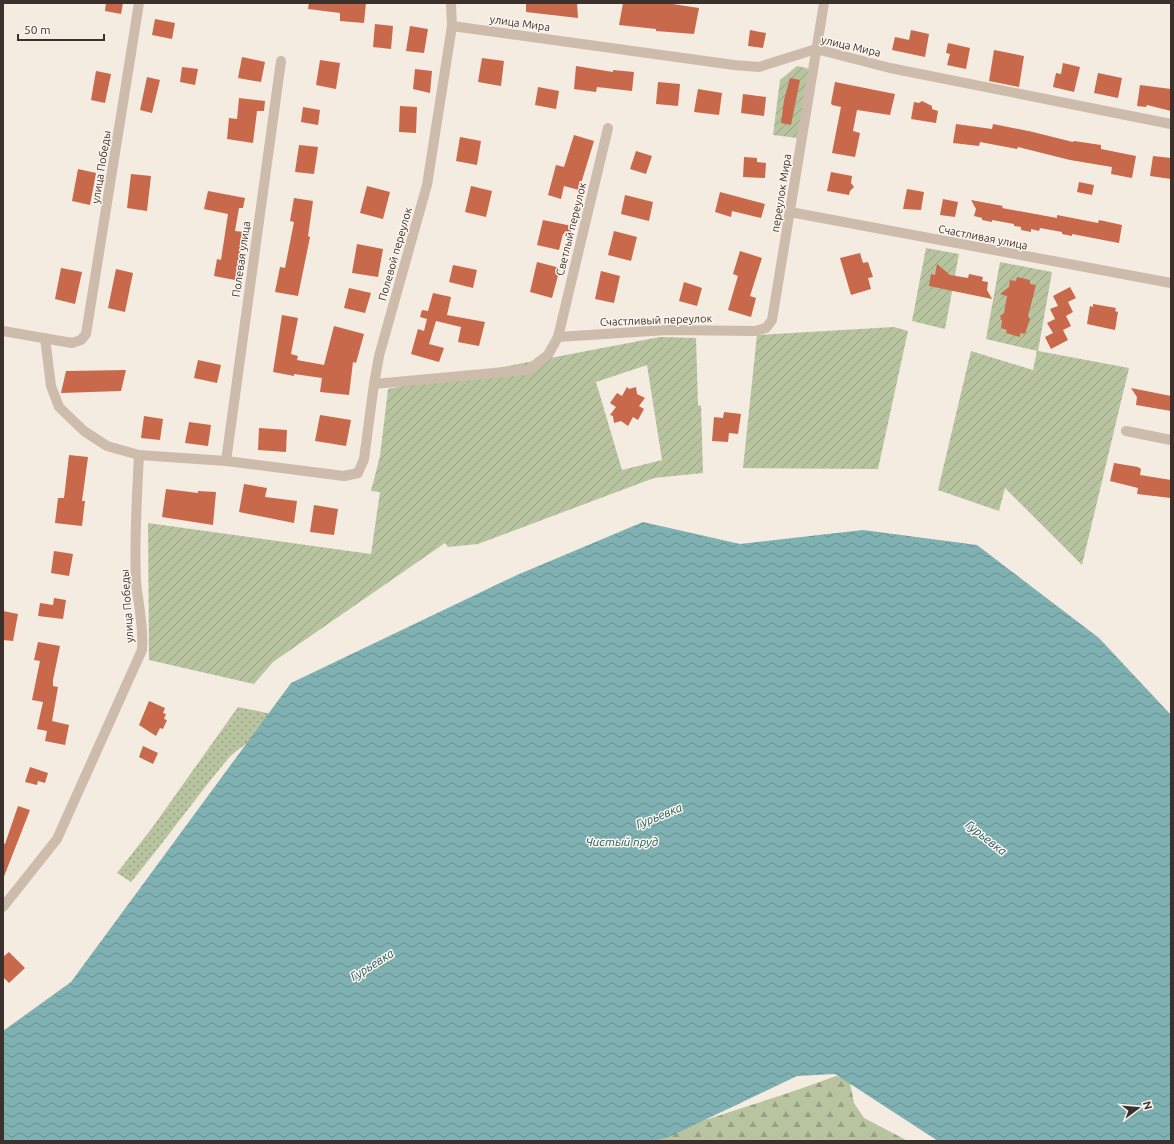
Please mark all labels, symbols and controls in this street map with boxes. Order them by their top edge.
street label: улица Мира [489,13,551,33]
scale bar [18,16,104,42]
text: 50 m [24,23,51,36]
street label: улица Мира [820,33,882,59]
street label: улица Победы [89,130,113,204]
street label: переулок Мира [769,153,793,233]
street label: Светлый переулок [554,181,588,277]
street label: Полевой переулок [376,206,414,302]
street label: Полевая улица [230,220,252,298]
street label: Счастливая улица [937,222,1029,252]
street label: Счастливый переулок [600,312,713,328]
street label: улица Победы [118,569,136,643]
water label: Гурьевка [634,800,684,831]
water label: Гурьевка [963,818,1010,858]
water label: Чистый пруд [586,835,658,848]
water label: Гурьевка [348,946,396,983]
north arrow [1118,1088,1158,1128]
text: N [1141,1100,1155,1111]

